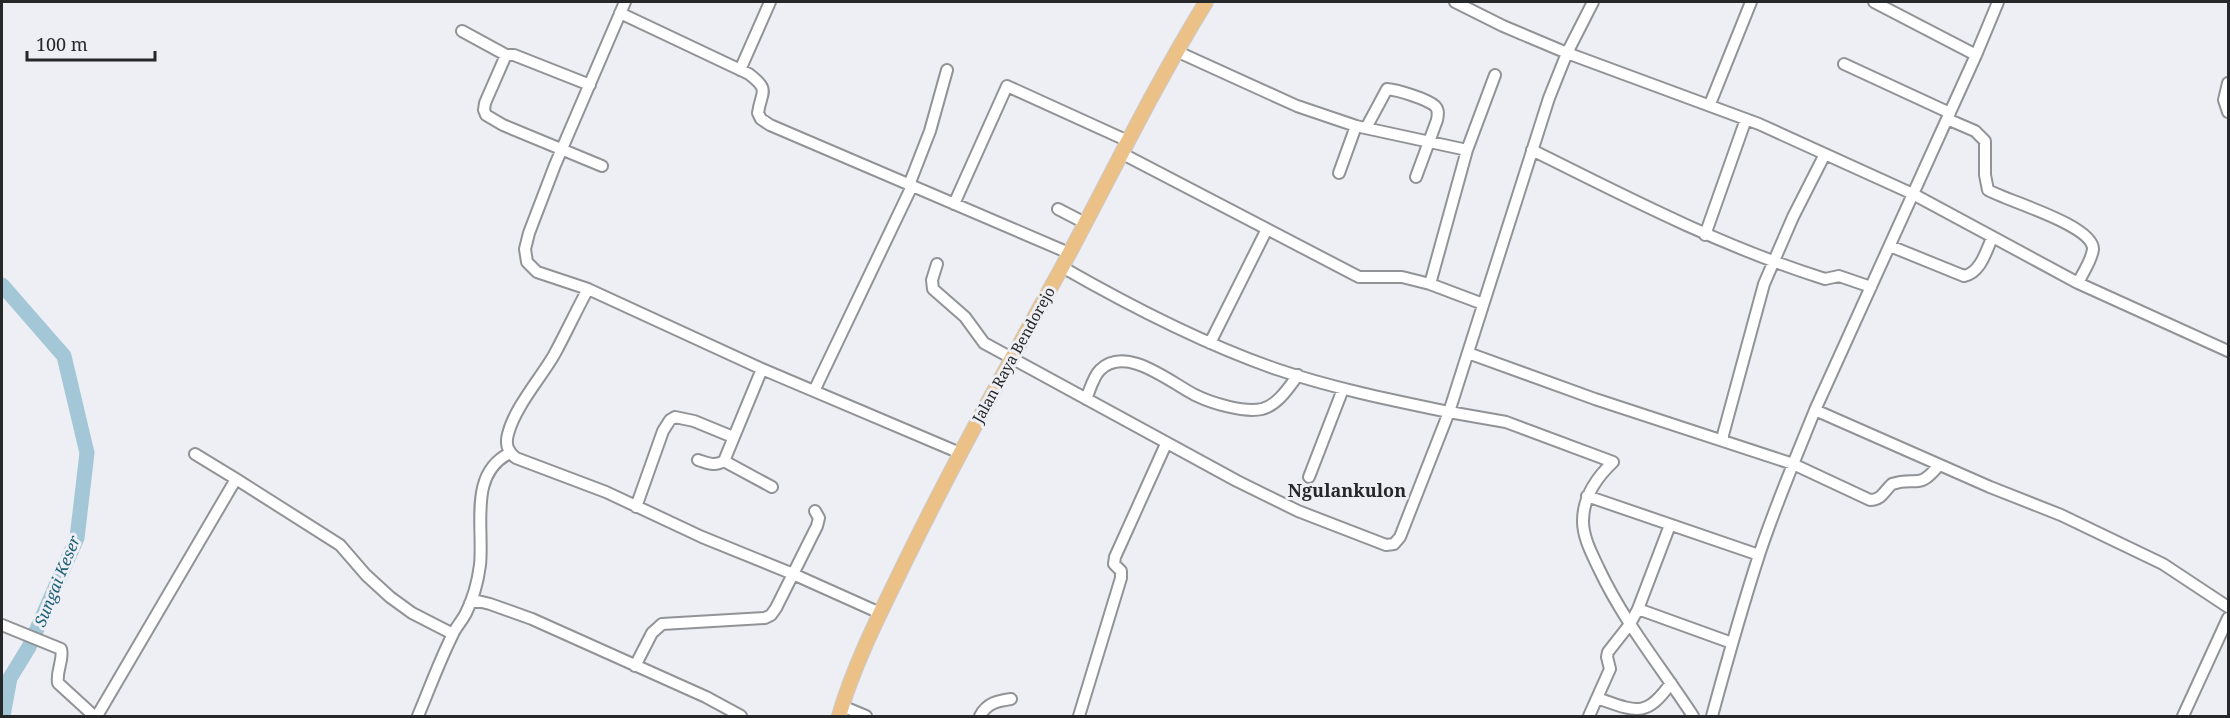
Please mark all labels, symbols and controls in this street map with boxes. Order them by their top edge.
scale bar [27,24,154,62]
text: 100 m [36,32,88,56]
street label: Jalan Raya Bendorejo [967,283,1059,427]
district label: Ngulankulon [1288,478,1406,502]
water label: Sungai Keser [29,532,85,630]

